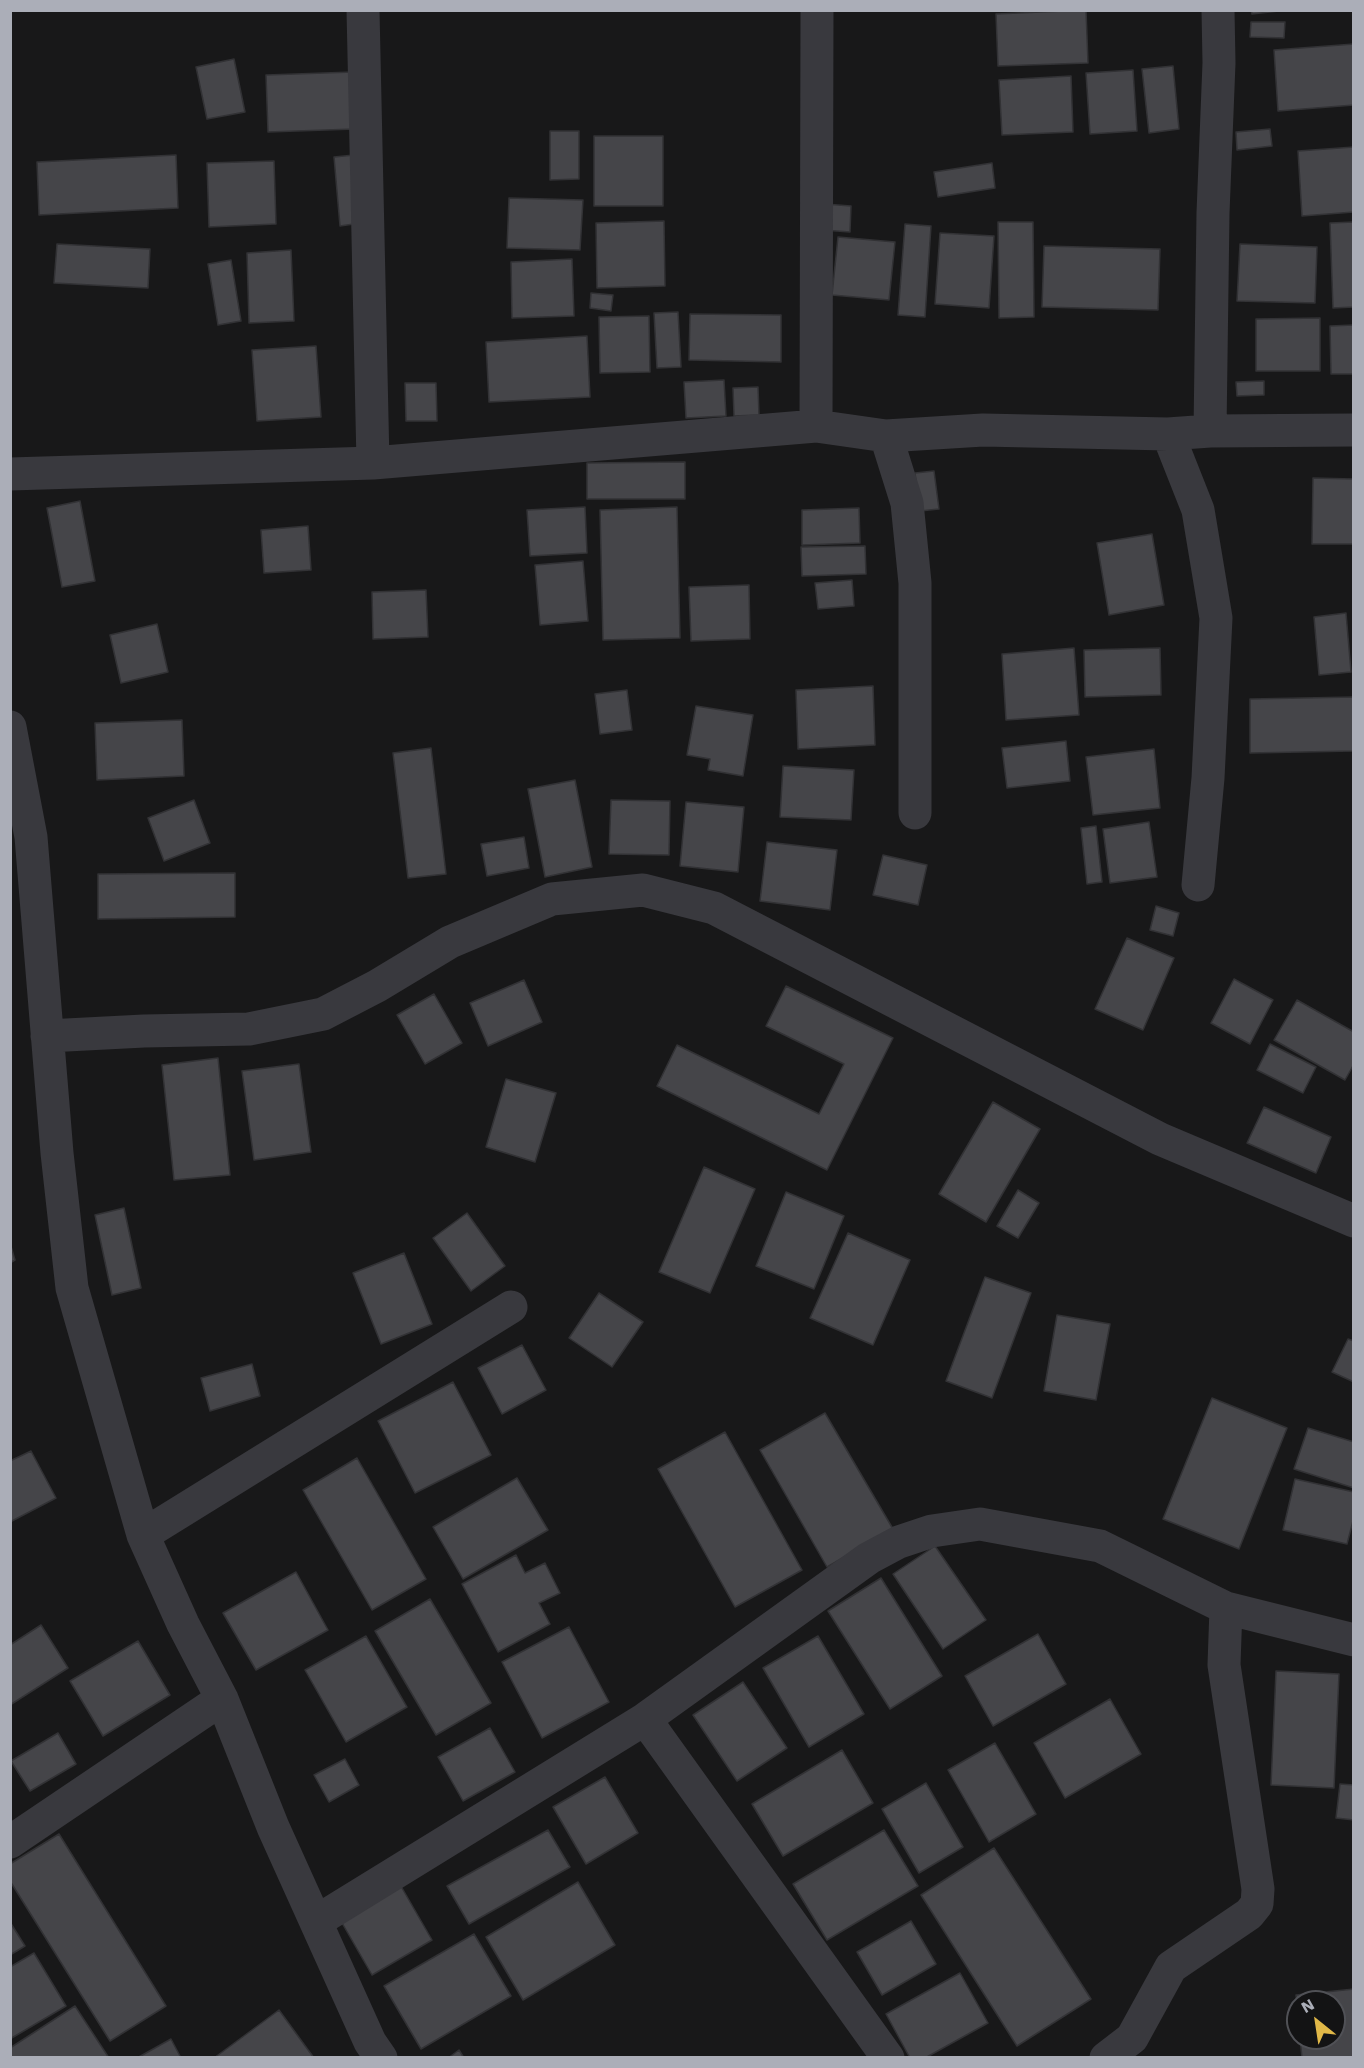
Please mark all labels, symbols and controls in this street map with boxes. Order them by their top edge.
north arrow [1286,1990,1346,2050]
text: N [1298,1995,1318,2017]

